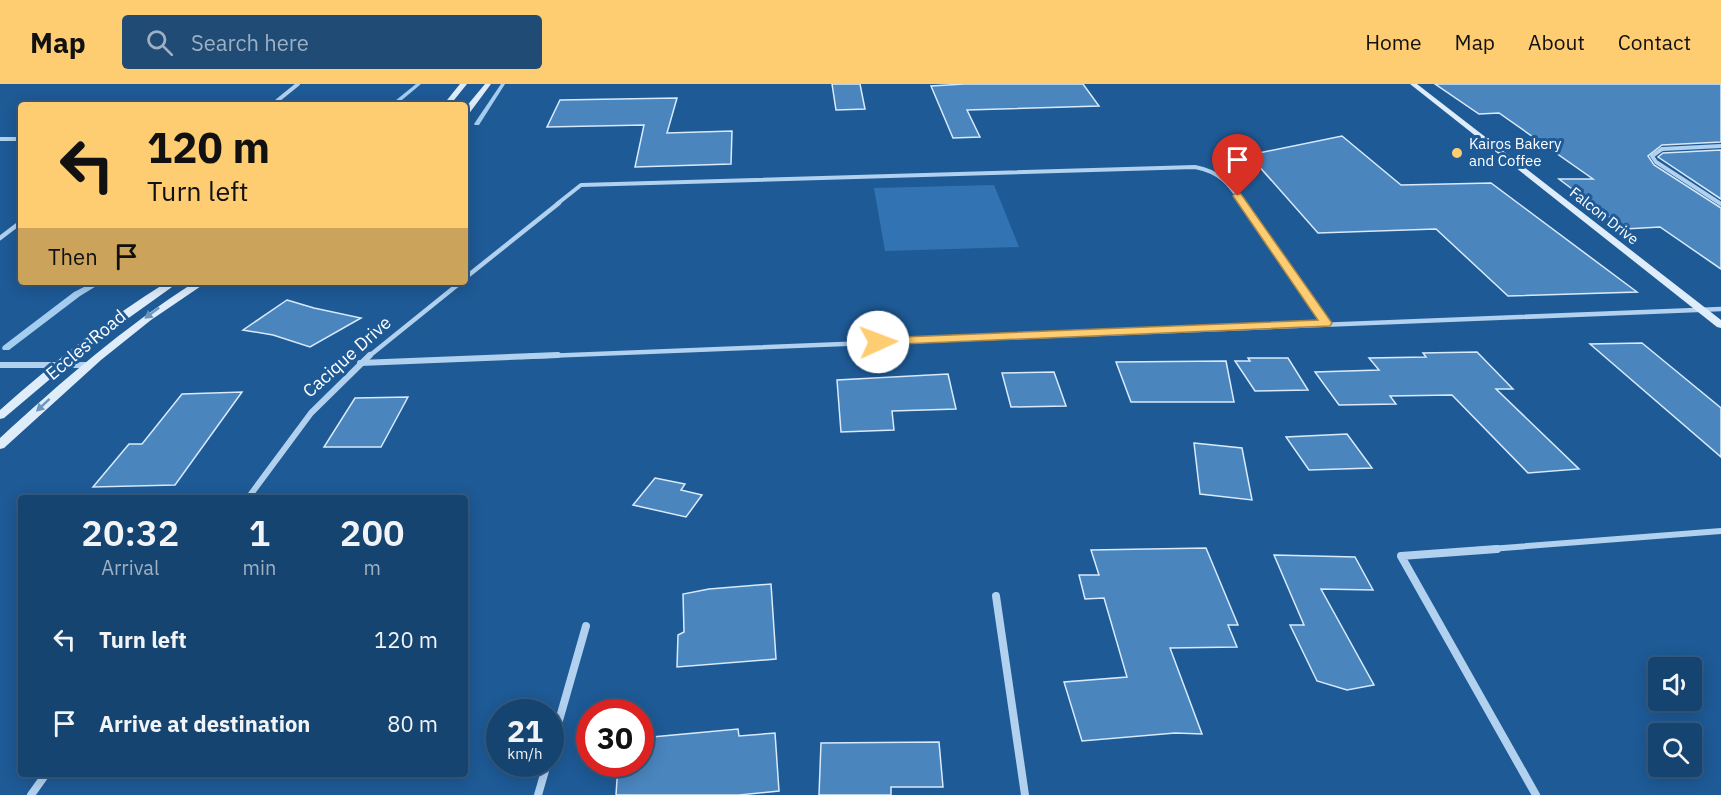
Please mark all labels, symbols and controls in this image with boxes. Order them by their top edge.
search box [122,15,542,69]
text: Map [30,24,86,61]
icon: search [143,26,176,59]
text: Search here [191,28,309,57]
text: Home [1365,28,1422,56]
text: Map [1455,28,1495,56]
text: About [1528,28,1585,56]
text: Contact [1618,28,1691,56]
text: 120 m [147,120,270,175]
icon: left [48,126,126,204]
pin [1212,134,1263,196]
place label: Kairos Bakery and Coffee [1469,134,1562,170]
icon: arrive [1221,143,1254,176]
marker: Kairos Bakery and Coffee [1450,146,1464,160]
text: Turn left [147,173,248,208]
street label: Falcon Drive [1566,183,1643,249]
icon: arrive [110,240,143,273]
text: Then [48,242,98,271]
street label: Eccles Road [41,304,130,385]
one-way arrow [145,307,161,319]
position arrow [846,310,910,374]
street label: Cacique Drive [298,311,396,402]
one-way arrow [36,398,51,411]
text: 20:32 [81,509,179,556]
text: 1 [249,509,270,556]
text: 200 [340,509,405,556]
text: Arrival [101,554,159,581]
text: min [243,554,276,581]
text: m [363,554,381,581]
icon: left [48,623,81,656]
text: Turn left [99,625,187,654]
text: 120 m [374,625,438,654]
map controls [1648,657,1702,777]
button: sound [1648,657,1702,711]
speed limit sign: 30 [576,699,654,777]
icon: arrive [48,707,81,740]
text: Arrive at destination [99,709,310,738]
text: 80 m [387,709,438,738]
text: 21 [507,711,543,750]
button: search [1648,723,1702,777]
text: km/h [507,744,543,763]

